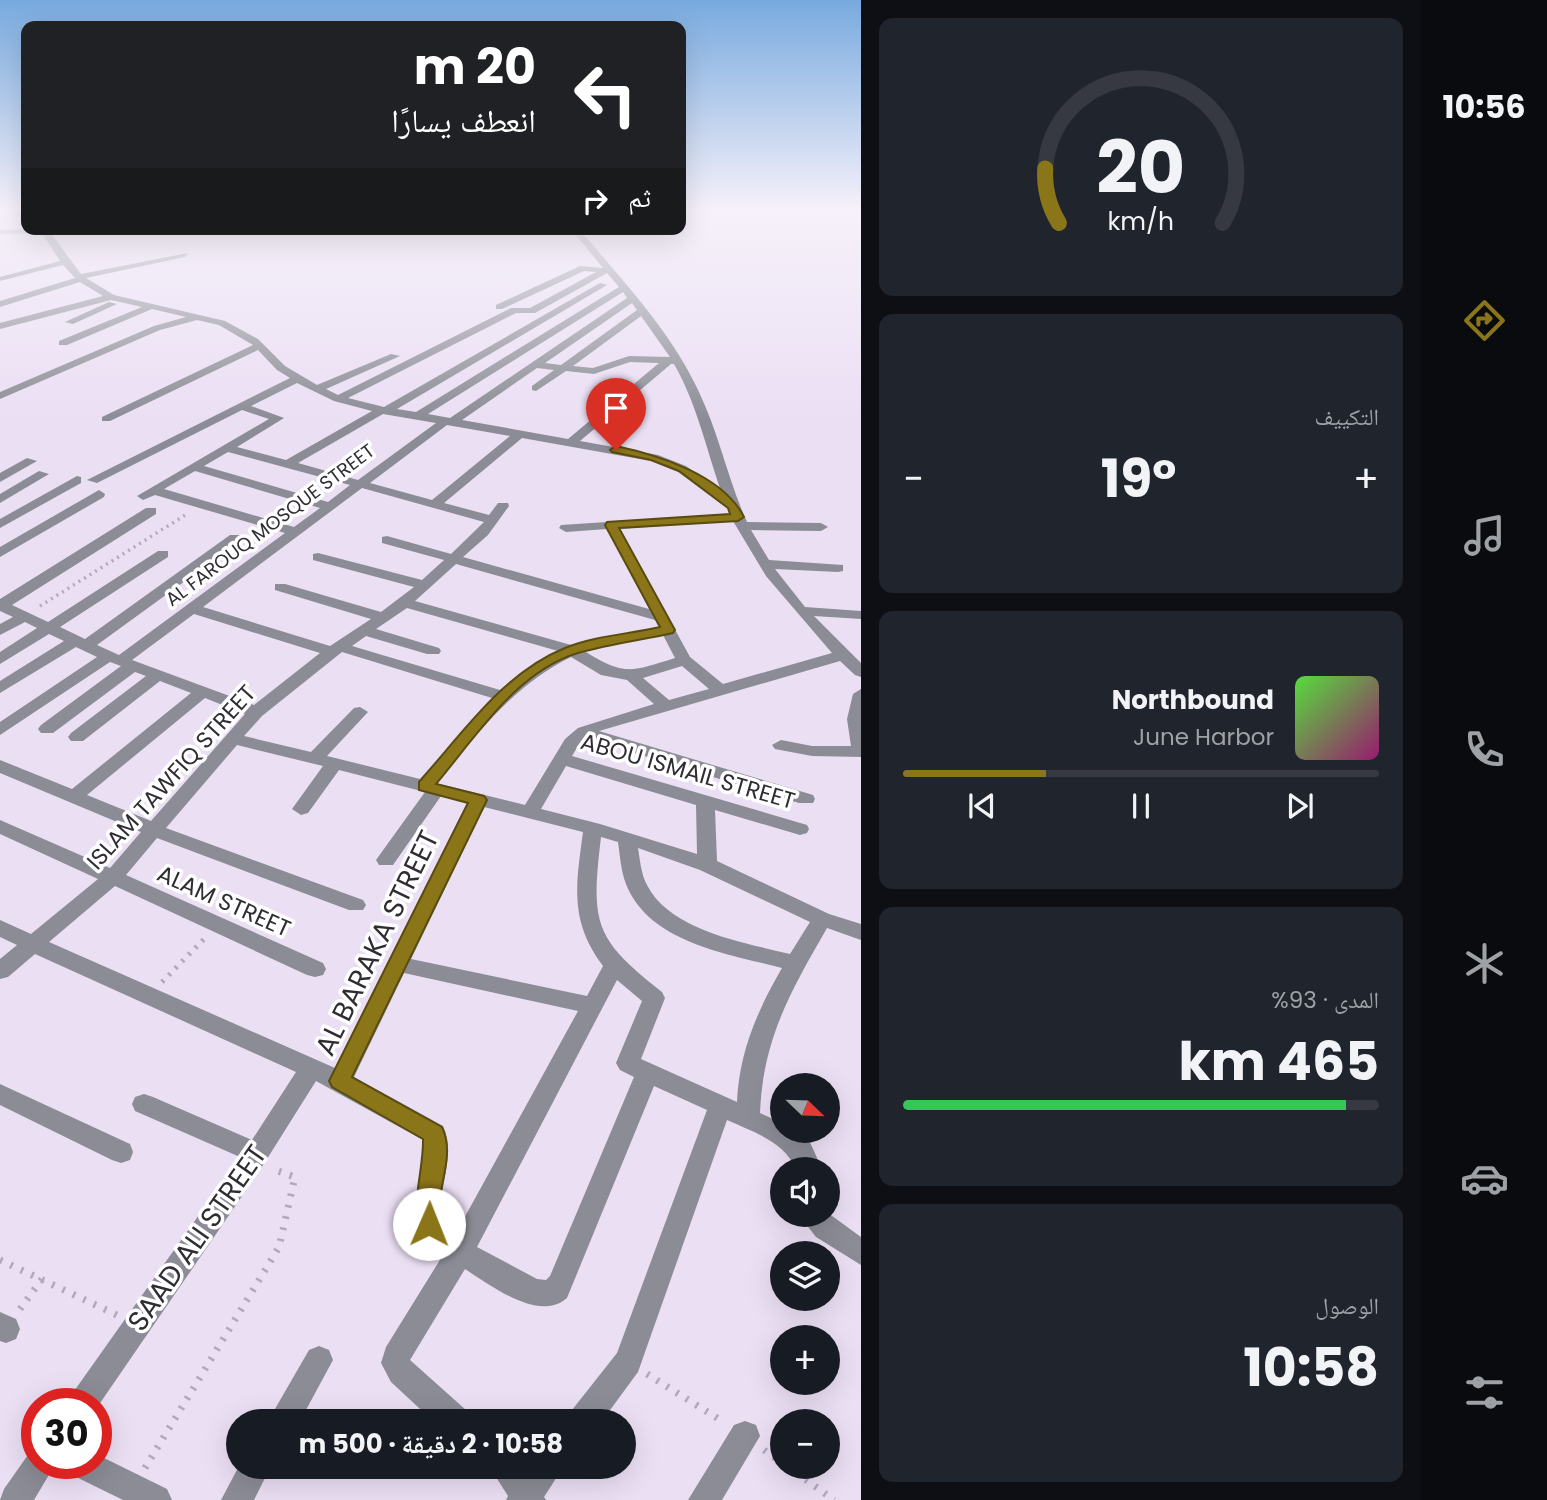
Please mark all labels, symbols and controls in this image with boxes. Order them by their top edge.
text: 20 m [414,33,536,101]
icon: left [560,49,651,140]
text: 10:56 [1442,84,1526,129]
text: انعطف يسارًا [391,98,536,143]
text: 20 [1096,118,1186,219]
text: ثم [628,180,651,216]
icon: right [576,182,614,220]
text: km/h [1108,204,1174,239]
icon: directions [1460,296,1509,345]
pin [586,378,646,450]
icon: arrive [597,389,635,427]
text: التكييف [1314,401,1379,433]
street label: AL FAROUQ MOSQUE STREET [160,437,380,613]
text: 19° [1101,442,1176,515]
text: − [903,452,924,505]
text: + [1353,452,1379,505]
icon: music [1460,511,1509,560]
street label: ISLAM TAWFIQ STREET [79,678,263,876]
text: Northbound [1112,682,1274,718]
text: June Harbor [1133,721,1274,753]
street label: ABOU ISMAIL STREET [577,725,799,817]
icon: phone [1460,725,1509,774]
icon: previous [963,787,1001,825]
icon: pause [1122,787,1160,825]
icon: next [1281,787,1319,825]
street label: AL BARAKA STREET [306,824,448,1062]
street label: ALAM STREET [152,857,296,945]
icon: climate [1460,939,1509,988]
text: المدى · 93% [1271,984,1379,1016]
text: 465 km [1179,1025,1379,1098]
north arrow [770,1073,840,1143]
map controls [770,1073,840,1479]
street label: SAAD ALI STREET [118,1137,276,1339]
icon: car [1460,1154,1509,1203]
button: sound [770,1157,840,1227]
position arrow [392,1187,466,1261]
button: layers [770,1241,840,1311]
text: الوصول [1315,1290,1379,1322]
button: + [770,1325,840,1395]
text: 10:58 [1243,1331,1379,1404]
icon: filters [1460,1368,1509,1417]
speed limit sign: 30 [21,1388,112,1479]
button: − [770,1409,840,1479]
text: 10:58 · 2 دقيقة · 500 m [299,1426,563,1462]

